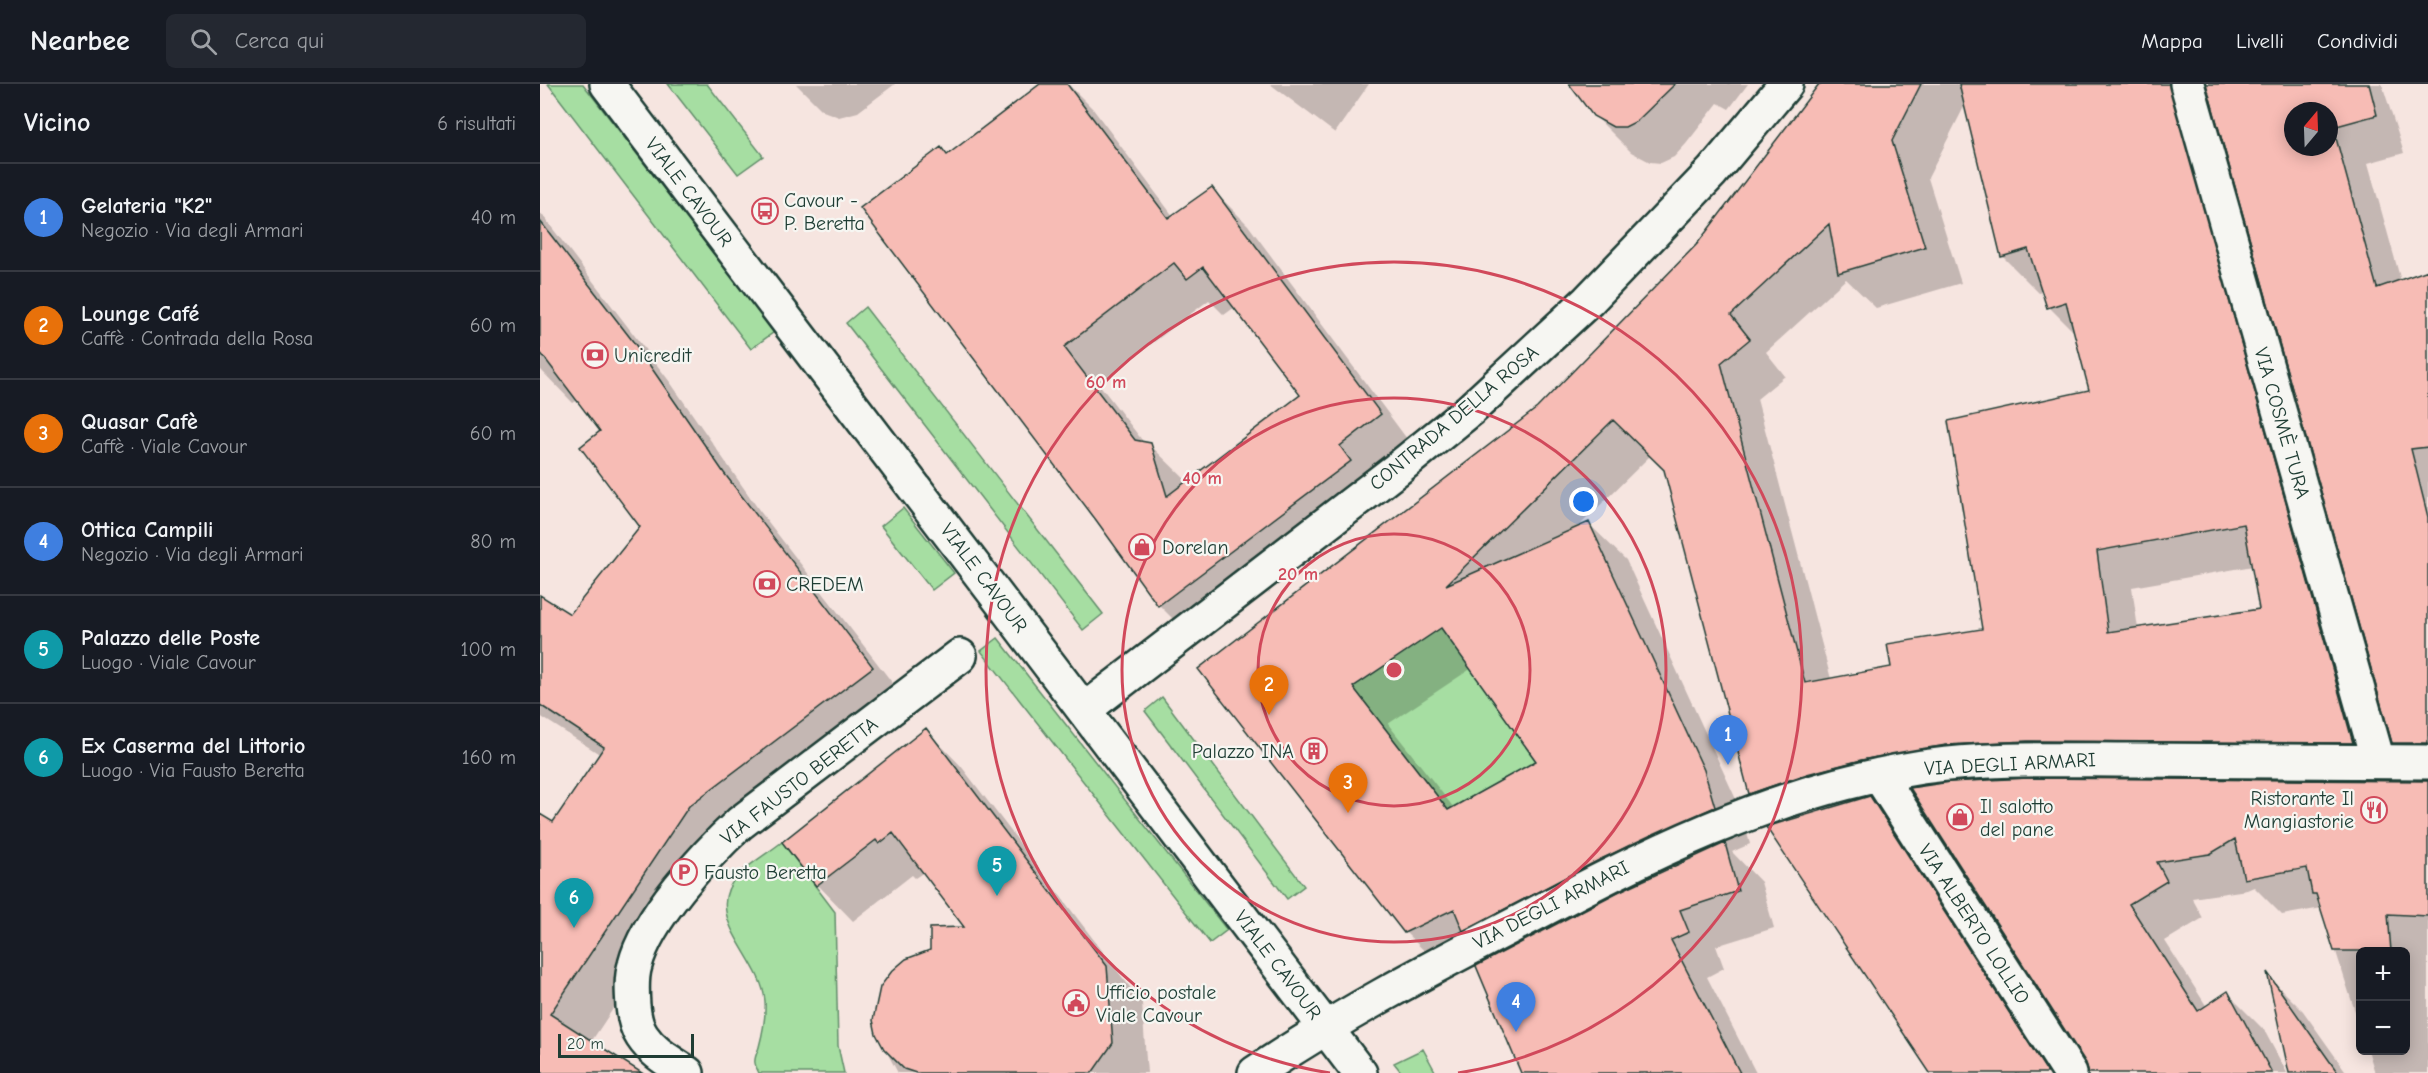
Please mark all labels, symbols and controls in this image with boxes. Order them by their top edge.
search box [166,14,586,68]
text: Nearbee [30,25,130,57]
icon: search [187,25,220,58]
text: Cerca qui [235,28,324,54]
text: Mappa [2141,29,2203,53]
text: Livelli [2236,29,2284,53]
text: Condividi [2317,29,2398,53]
north arrow [2284,102,2338,156]
text: Vicino [24,108,90,138]
text: 6 risultati [437,112,516,135]
street label: VIALE CAVOUR [641,133,738,251]
place label: Cavour - P. Beretta [784,189,865,235]
text: Gelateria "K2" [81,193,212,219]
bus stop icon: Cavour - P. Beretta [750,196,780,226]
text: 1 [40,206,47,229]
text: 40 m [471,206,516,229]
text: Negozio · Via degli Armari [81,219,303,242]
text: Lounge Café [81,301,199,327]
text: 2 [39,314,48,337]
text: 60 m [470,314,516,337]
text: Caffè · Contrada della Rosa [81,327,313,350]
bank icon: Unicredit [580,340,610,370]
street label: CONTRADA DELLA ROSA [1365,340,1543,495]
place label: Unicredit [614,344,693,367]
street label: VIA COSMÈ TURA [2249,345,2315,502]
text: 60 m [1086,372,1126,393]
text: Quasar Cafè [81,409,198,435]
text: 3 [39,422,48,445]
text: 60 m [470,422,516,445]
text: Caffè · Viale Cavour [81,435,247,458]
text: 40 m [1182,468,1222,489]
your location [1569,487,1598,516]
text: Ottica Campili [81,517,213,543]
street label: VIALE CAVOUR [936,519,1033,637]
text: 4 [39,530,48,553]
text: 80 m [470,530,516,553]
shop icon: Dorelan [1127,532,1157,562]
place label: Dorelan [1162,536,1229,559]
text: Negozio · Via degli Armari [81,543,303,566]
text: 20 m [1278,564,1318,585]
bank icon: CREDEM [752,569,782,599]
place label: CREDEM [786,573,864,596]
text: Palazzo delle Poste [81,625,260,651]
text: 5 [38,638,49,661]
text: 100 m [461,638,516,661]
text: Luogo · Viale Cavour [81,651,256,674]
centre of rings [1384,660,1404,680]
pin: 2 [1250,666,1288,715]
street label: VIA FAUSTO BERETTA [716,712,882,850]
pin: 1 [1708,716,1748,765]
text: Ex Caserma del Littorio [81,733,305,759]
building icon: Palazzo INA [1299,736,1329,766]
place label: Palazzo INA [1192,740,1294,763]
text: 6 [38,746,49,769]
text: 160 m [462,746,516,769]
street label: VIA DEGLI ARMARI [1924,748,2097,780]
text: Luogo · Via Fausto Beretta [81,759,305,782]
pin: 3 [1328,764,1368,813]
place label: Ristorante Il Mangiastorie [2244,787,2354,833]
place label: Il salotto del pane [1980,795,2054,841]
restaurant icon: Ristorante Il Mangiastorie [2359,795,2389,825]
shop icon: Il salotto del pane [1945,802,1975,832]
street label: VIA ALBERTO LOLLIO [1914,840,2034,1008]
pin: 5 [978,846,1016,896]
street label: VIA DEGLI ARMARI [1469,856,1633,954]
parking icon: Fausto Beretta [669,857,699,887]
place label: Fausto Beretta [704,861,827,884]
pin: 6 [555,878,594,928]
street label: VIALE CAVOUR [1230,906,1327,1024]
map controls [2356,947,2410,1055]
button: + [2356,947,2410,1001]
place label: Ufficio postale Viale Cavour [1096,981,1216,1027]
pin: 4 [1496,982,1536,1032]
public building icon: Ufficio postale Viale Cavour [1061,988,1091,1018]
button: − [2356,1001,2410,1055]
scale bar [558,1031,694,1058]
text: 20 m [567,1035,604,1053]

